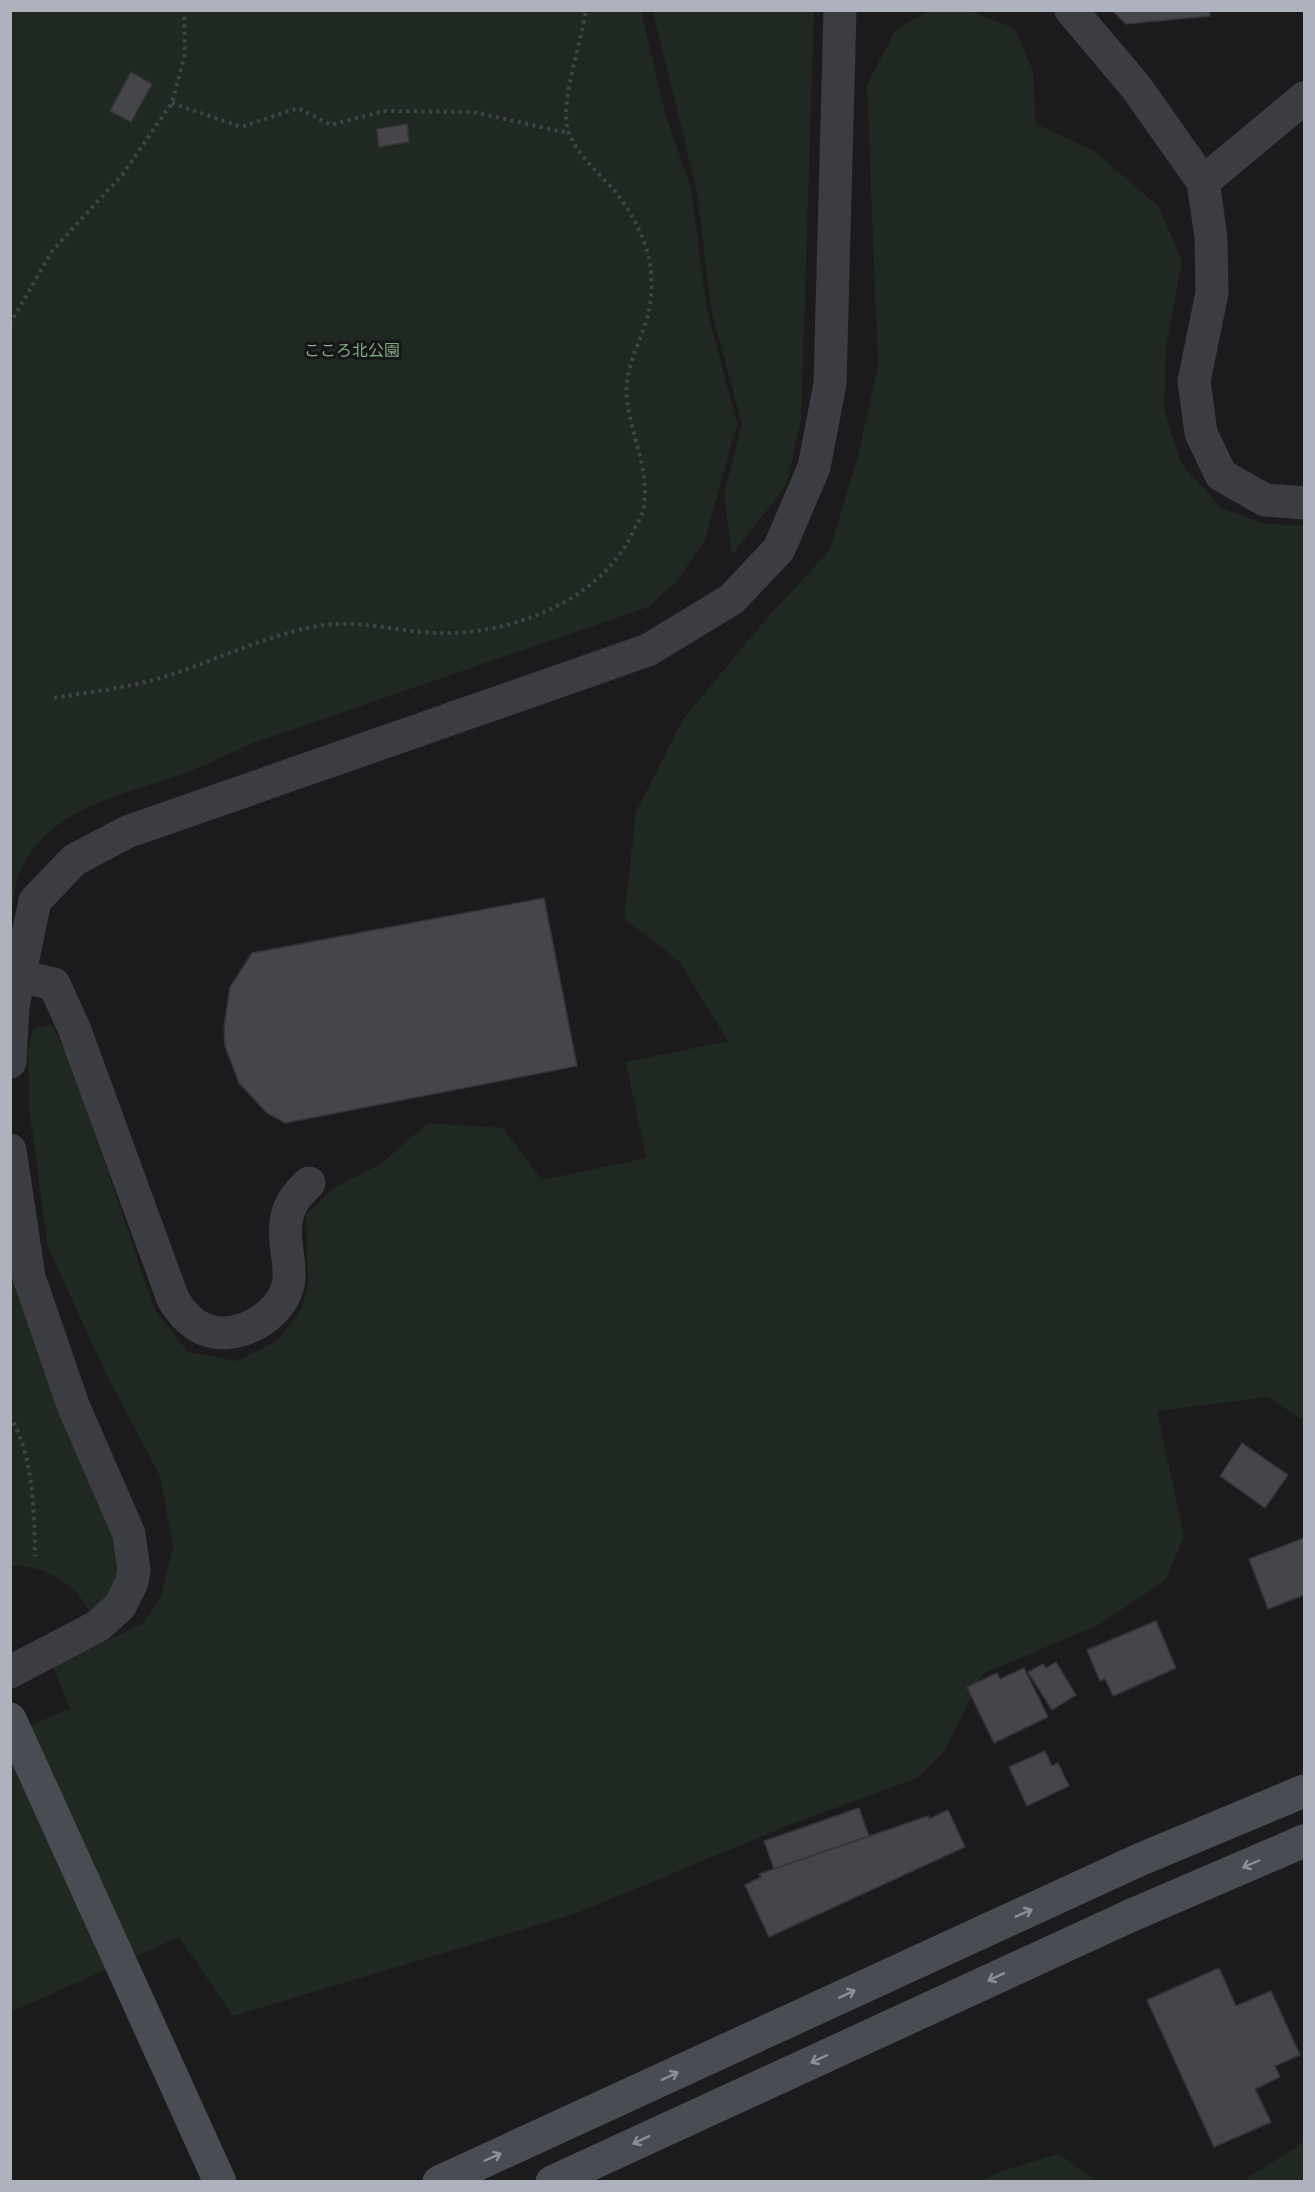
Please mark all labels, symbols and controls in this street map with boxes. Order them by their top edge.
park label: こころ北公園 [304,340,400,360]
one-way arrow [1242,1858,1260,1870]
one-way arrow [1015,1906,1033,1918]
one-way arrow [987,1972,1005,1984]
one-way arrow [838,1988,856,1999]
one-way arrow [810,2053,828,2065]
one-way arrow [660,2069,678,2081]
one-way arrow [633,2135,651,2147]
one-way arrow [483,2151,501,2163]

